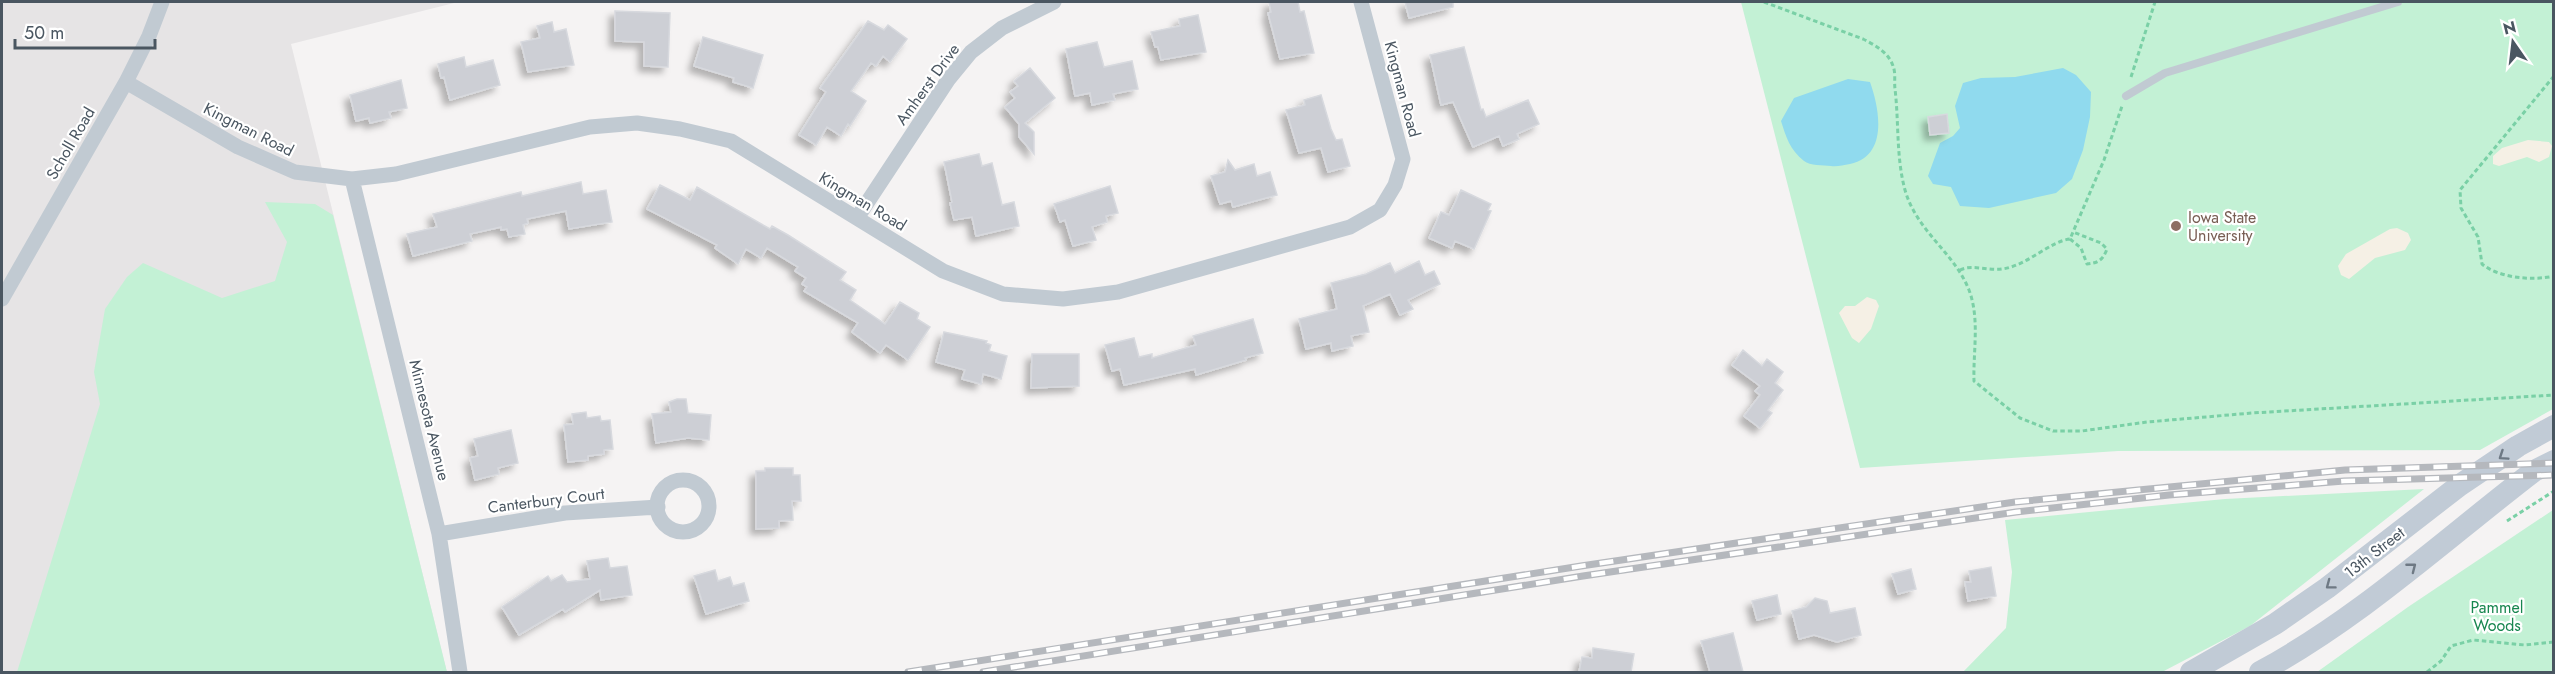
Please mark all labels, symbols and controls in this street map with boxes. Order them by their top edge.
scale bar [15,12,154,50]
north arrow [2483,12,2543,72]
text: N [2501,15,2518,41]
text: 50 m [24,20,64,46]
street label: Amherst Drive [890,39,965,130]
street label: Kingman Road [1379,39,1426,140]
street label: Kingman Road [200,97,298,162]
street label: Scholl Road [40,103,100,184]
street label: Kingman Road [815,166,911,237]
place label: Iowa State University [2188,206,2256,247]
marker: Iowa State University [2169,219,2183,233]
street label: Minnesota Avenue [403,357,456,483]
one-way arrow [2499,449,2510,460]
street label: Canterbury Court [486,482,606,519]
street label: 13th Street [2339,521,2410,583]
one-way arrow [2405,564,2416,575]
one-way arrow [2326,578,2337,589]
park label: Pammel Woods [2471,596,2523,637]

